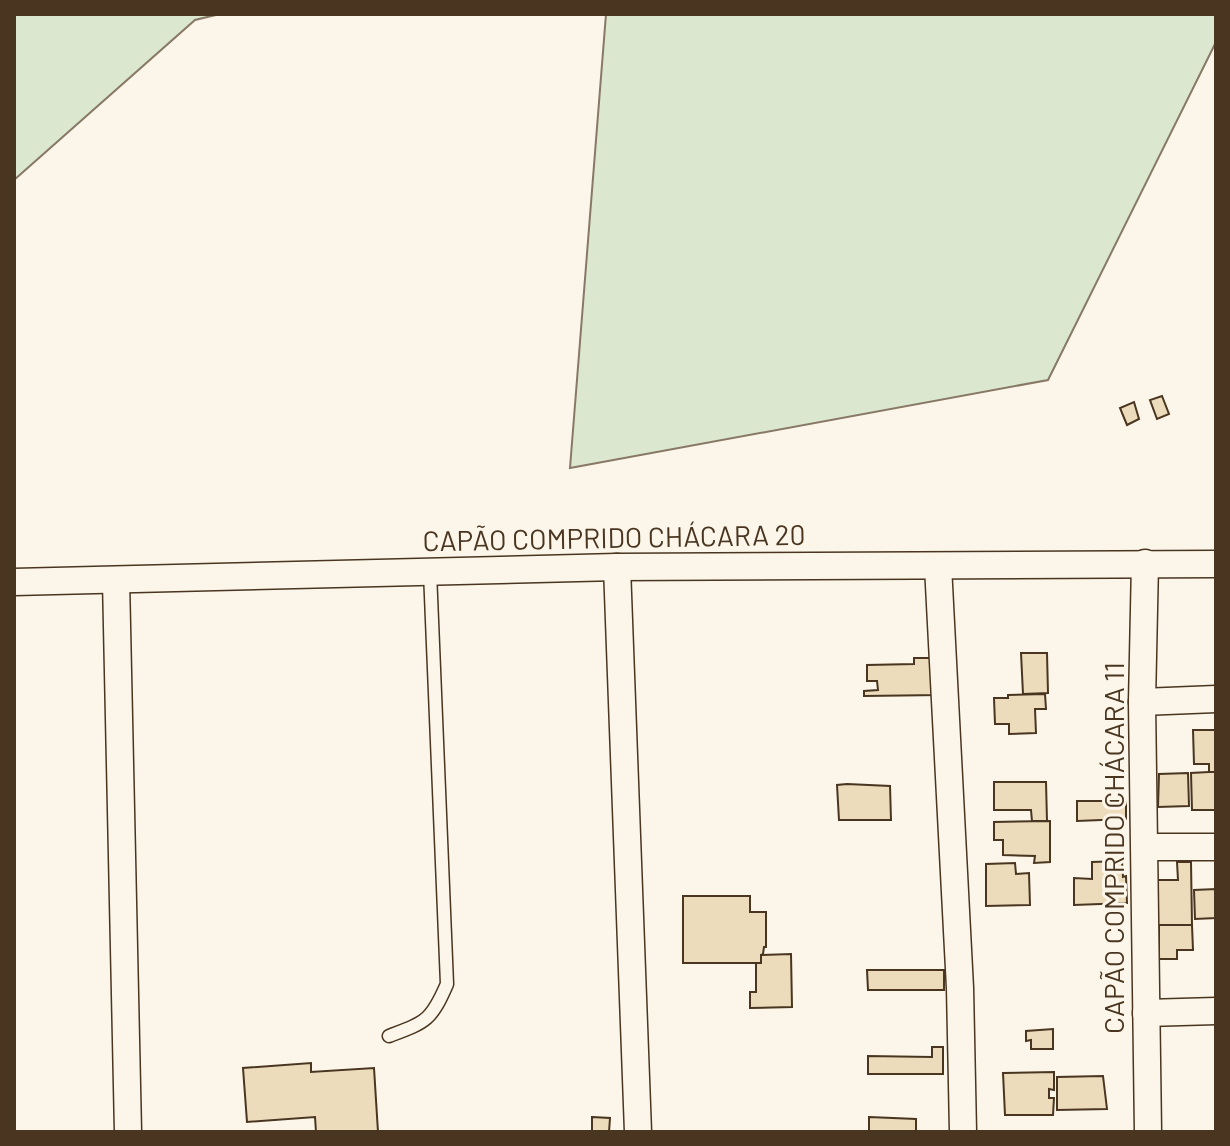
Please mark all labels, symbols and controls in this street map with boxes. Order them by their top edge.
street label: CAPÃO COMPRIDO CHÁCARA 20 [422,517,806,557]
street label: CAPÃO COMPRIDO CHÁCARA 11 [1096,662,1130,1034]

